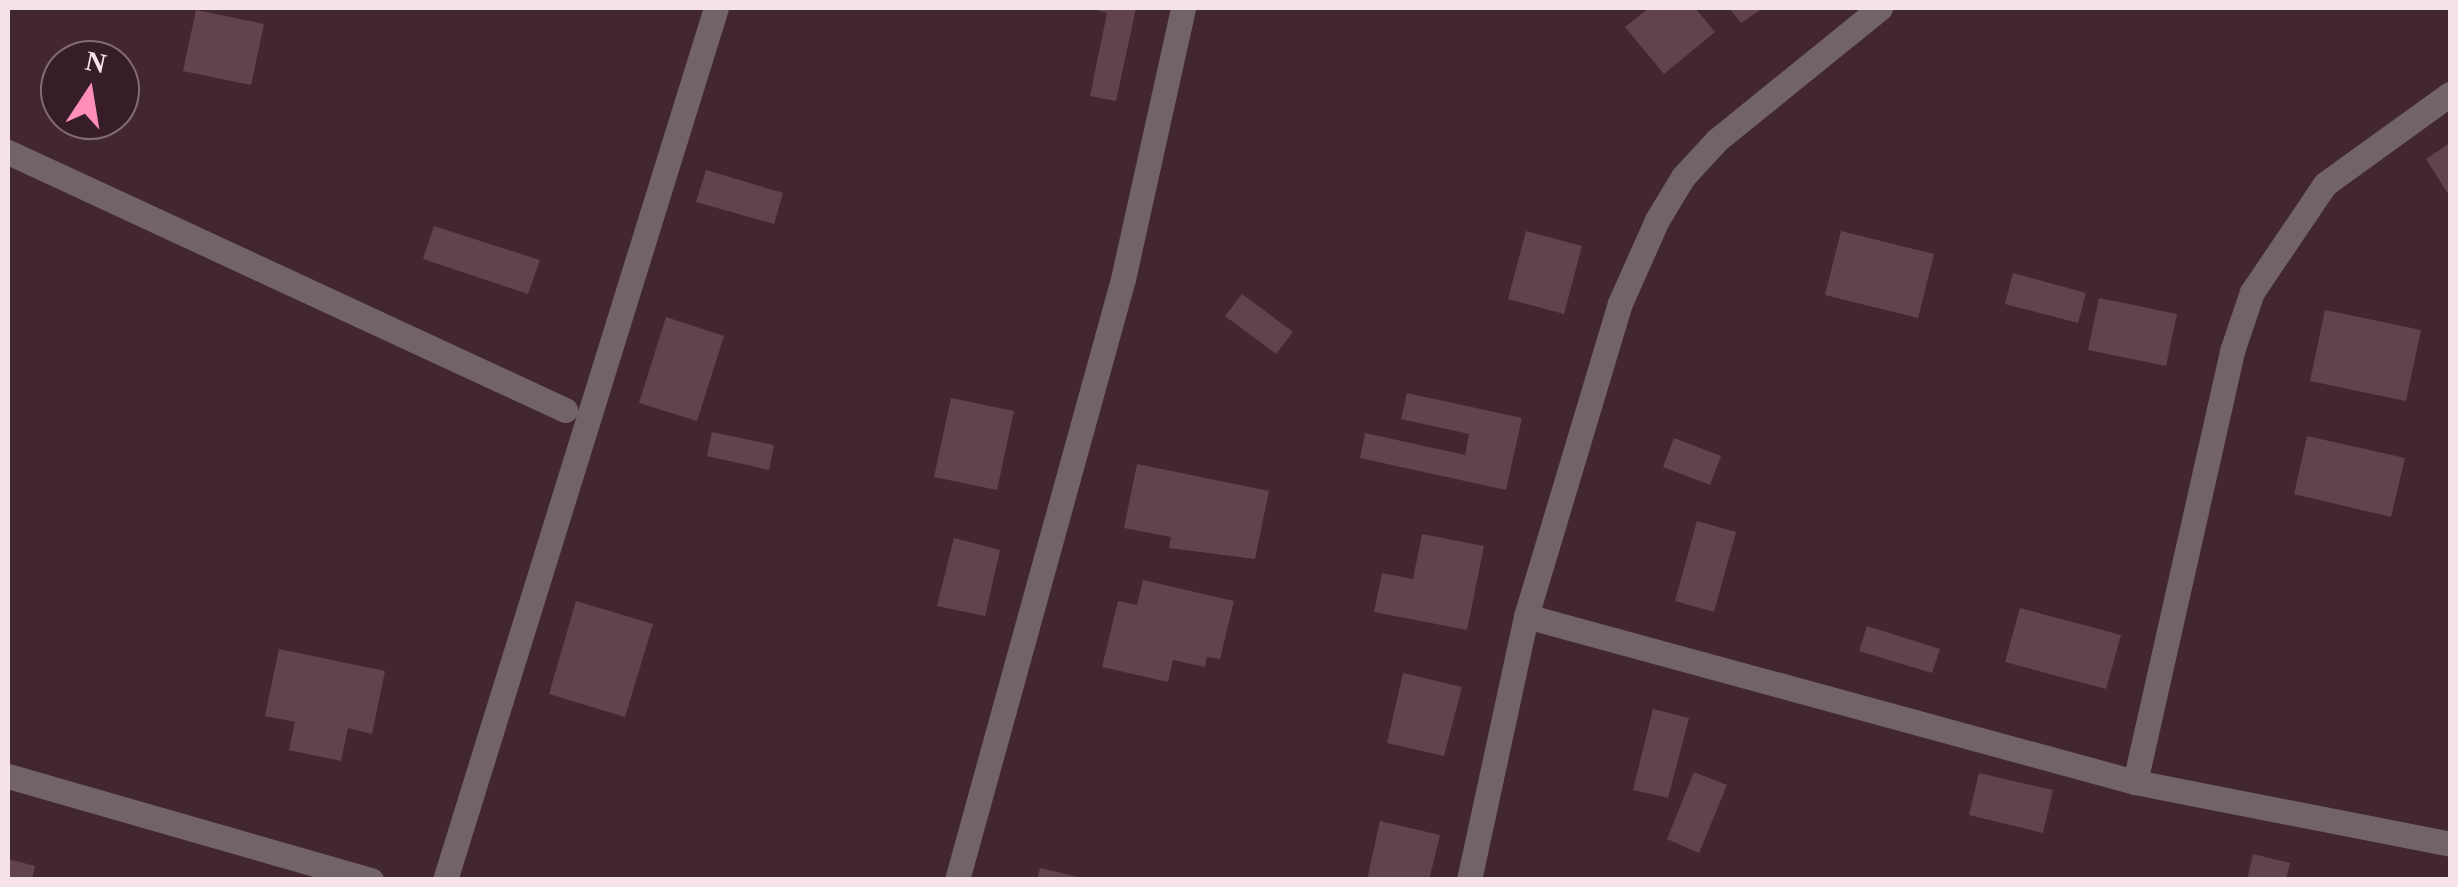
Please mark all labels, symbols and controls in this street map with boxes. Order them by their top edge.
north arrow [40,40,140,140]
text: N [83,45,109,79]

